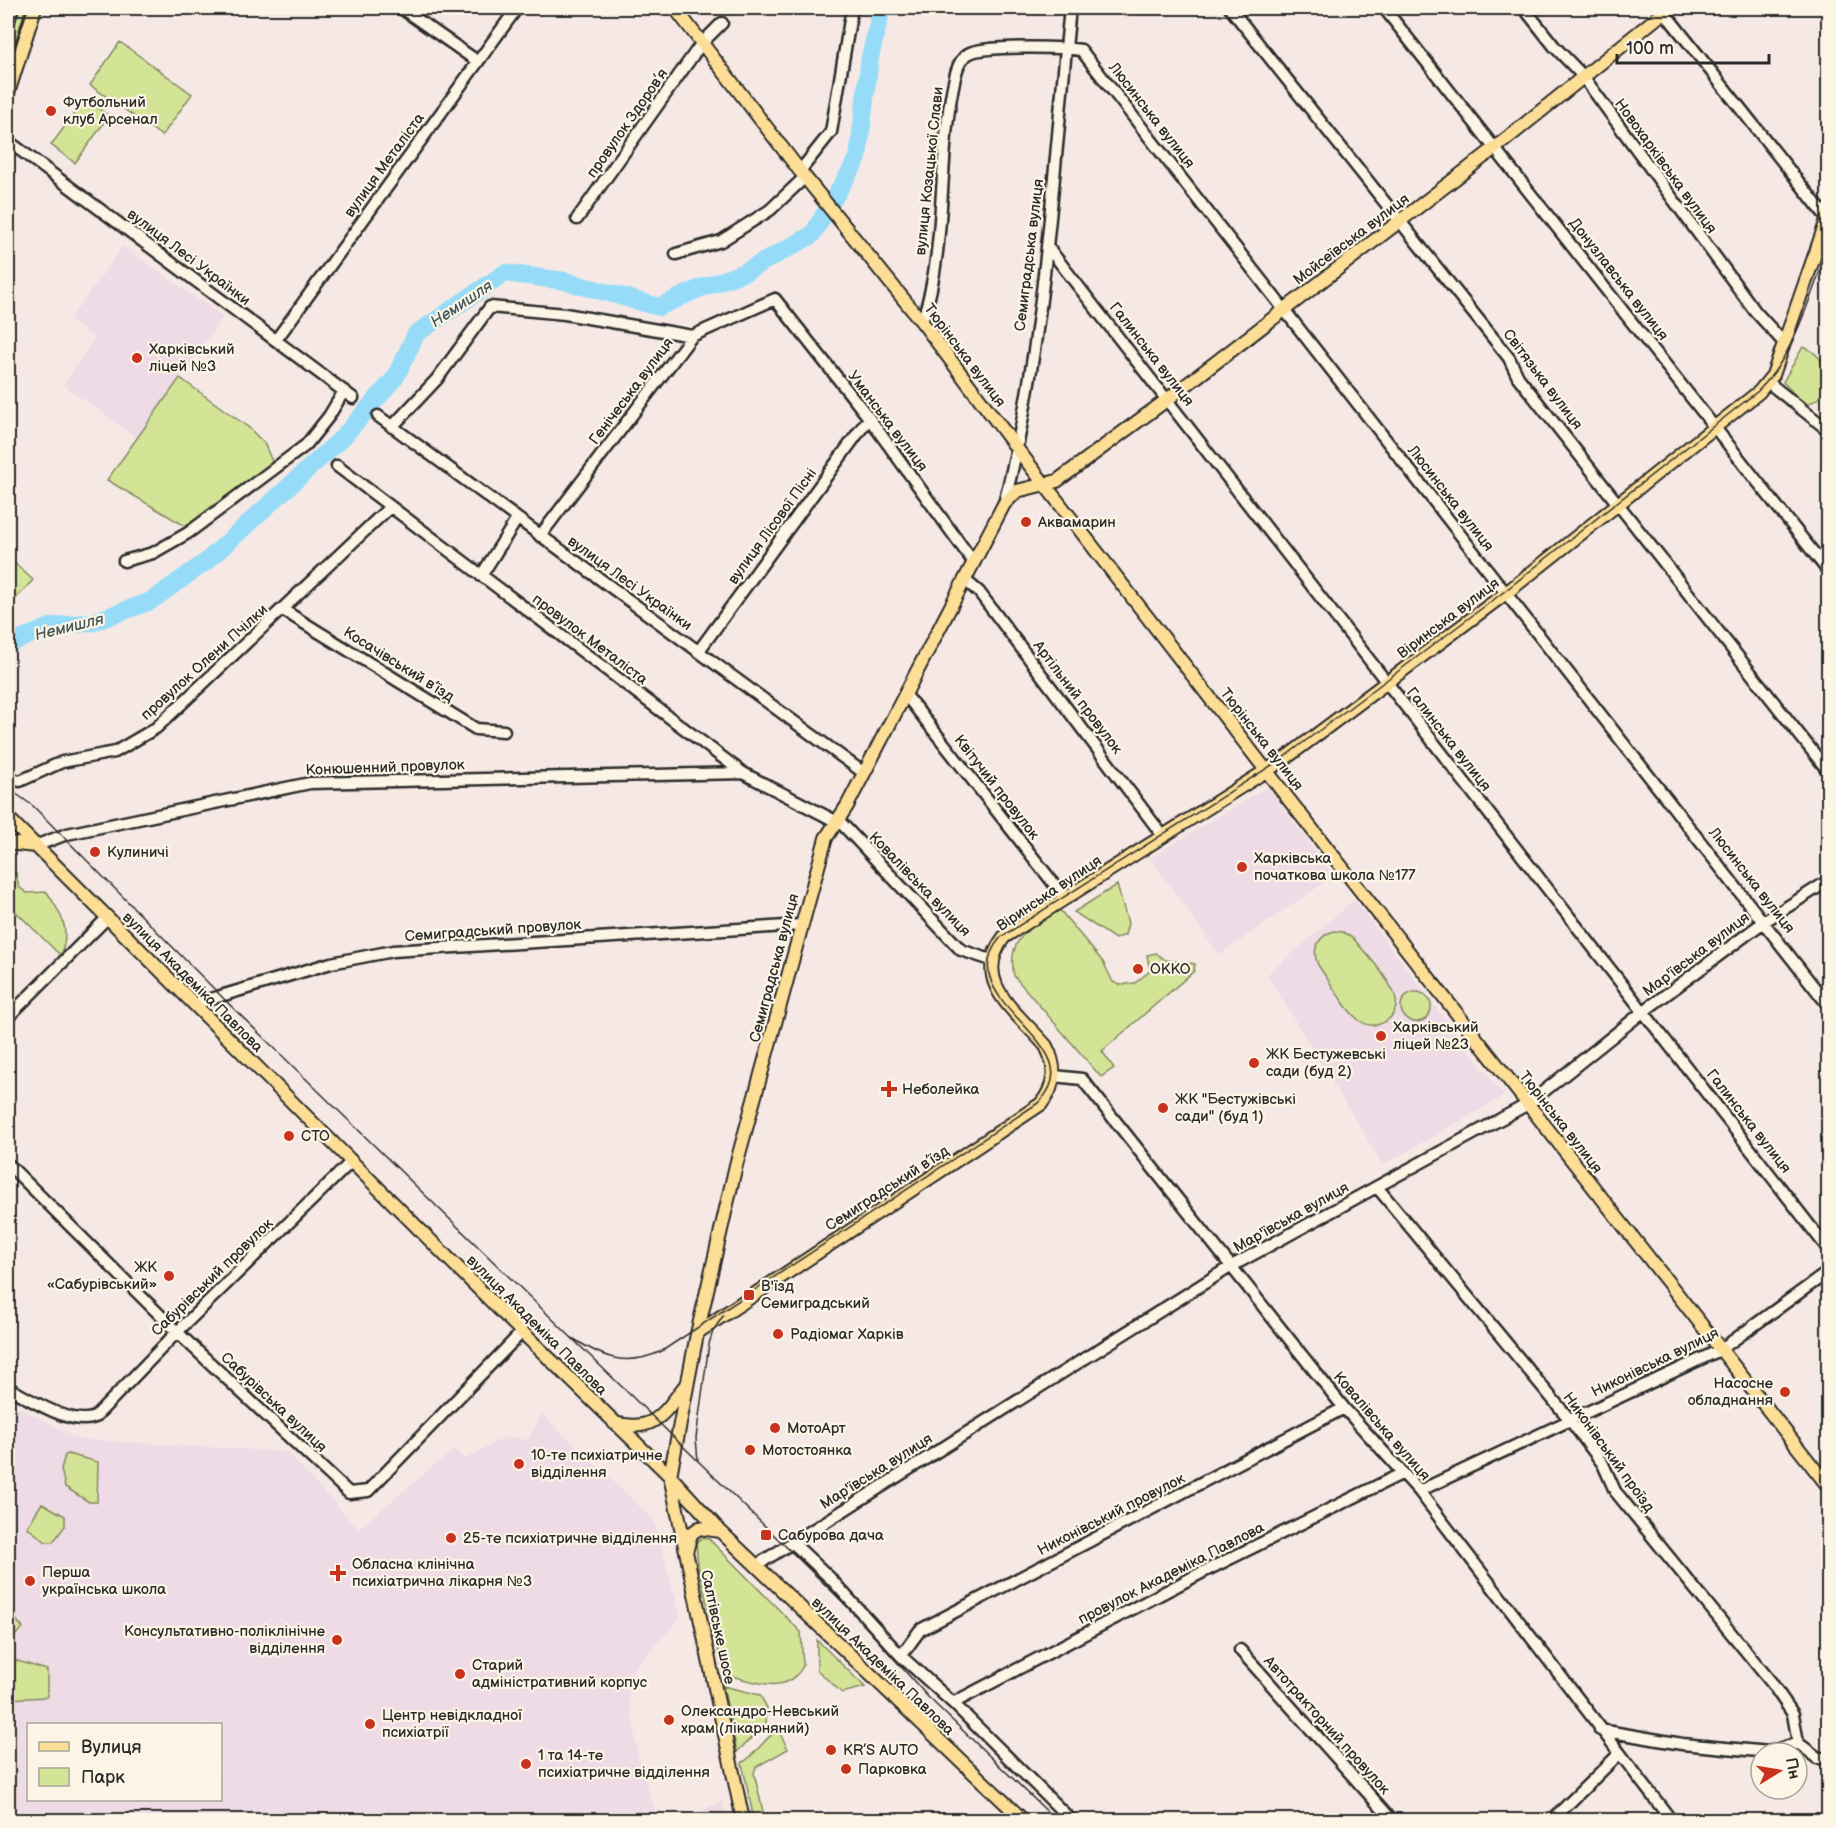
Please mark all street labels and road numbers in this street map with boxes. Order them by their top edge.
street label: Люсинська вулиця [1104,58,1199,172]
street label: провулок Здоров’я [583,65,672,182]
street label: вулиця Козацької Слави [911,86,948,256]
street label: Новохарківська вулиця [1610,95,1721,237]
street label: вулиця Металіста [340,109,429,221]
street label: Семиградська вулиця [1011,178,1048,332]
street label: Мойсеївська вулиця [1290,190,1413,289]
street label: вулиця Лесі Українки [123,205,254,310]
street label: Донузлавська вулиця [1565,214,1672,344]
street label: Галинська вулиця [1105,299,1198,410]
street label: Тюрінська вулиця [919,300,1010,411]
street label: Світязька вулиця [1499,325,1587,433]
street label: Генічеська вулиця [585,334,678,449]
street label: Уманська вулиця [844,367,932,475]
street label: Люсинська вулиця [1403,441,1498,555]
street label: вулиця Лісової Пісні [724,464,821,588]
street label: вулиця Лесі Українки [564,532,696,635]
street label: Віринська вулиця [1394,574,1503,663]
street label: провулок Металіста [528,590,651,689]
street label: провулок Олени Пчілки [137,600,272,724]
street label: Косачівський в’їзд [340,623,458,706]
street label: Артільний провулок [1028,636,1127,758]
street label: Тюрінська вулиця [1216,684,1308,794]
street label: Галинська вулиця [1402,684,1495,795]
street label: Квітучий провулок [950,731,1043,844]
street label: Конюшенний провулок [305,755,465,780]
street label: Люсинська вулиця [1704,823,1799,937]
street label: Ковалівська вулиця [865,828,975,941]
street label: Віринська вулиця [993,851,1105,936]
street label: Семиградська вулиця [745,892,804,1045]
street label: вулиця Академіка Павлова [118,908,267,1057]
street label: Мар'ївська вулиця [1639,908,1753,1001]
street label: Семиградський провулок [404,915,582,946]
street label: Галинська вулиця [1702,1066,1795,1177]
street label: Тюрінська вулиця [1515,1067,1607,1177]
street label: Семиградський в’їзд [822,1141,953,1235]
street label: Мар'ївська вулиця [1230,1178,1352,1257]
street label: Сабурівський провулок [147,1214,277,1340]
street label: вулиця Академіка Павлова [462,1251,611,1400]
street label: Никонівська вулиця [1588,1323,1722,1402]
street label: Сабурівська вулиця [217,1348,331,1457]
street label: Ковалівська вулиця [1329,1368,1434,1485]
street label: Никонівський проїзд [1559,1389,1659,1516]
street label: Мар'ївська вулиця [817,1429,936,1514]
street label: Никонівський провулок [1034,1469,1188,1560]
street label: провулок Академіка Павлова [1075,1518,1268,1629]
street label: Салтівське шосе [696,1568,739,1686]
street label: вулиця Академіка Павлова [807,1593,958,1740]
street label: Автотракторний провулок [1259,1651,1394,1799]

